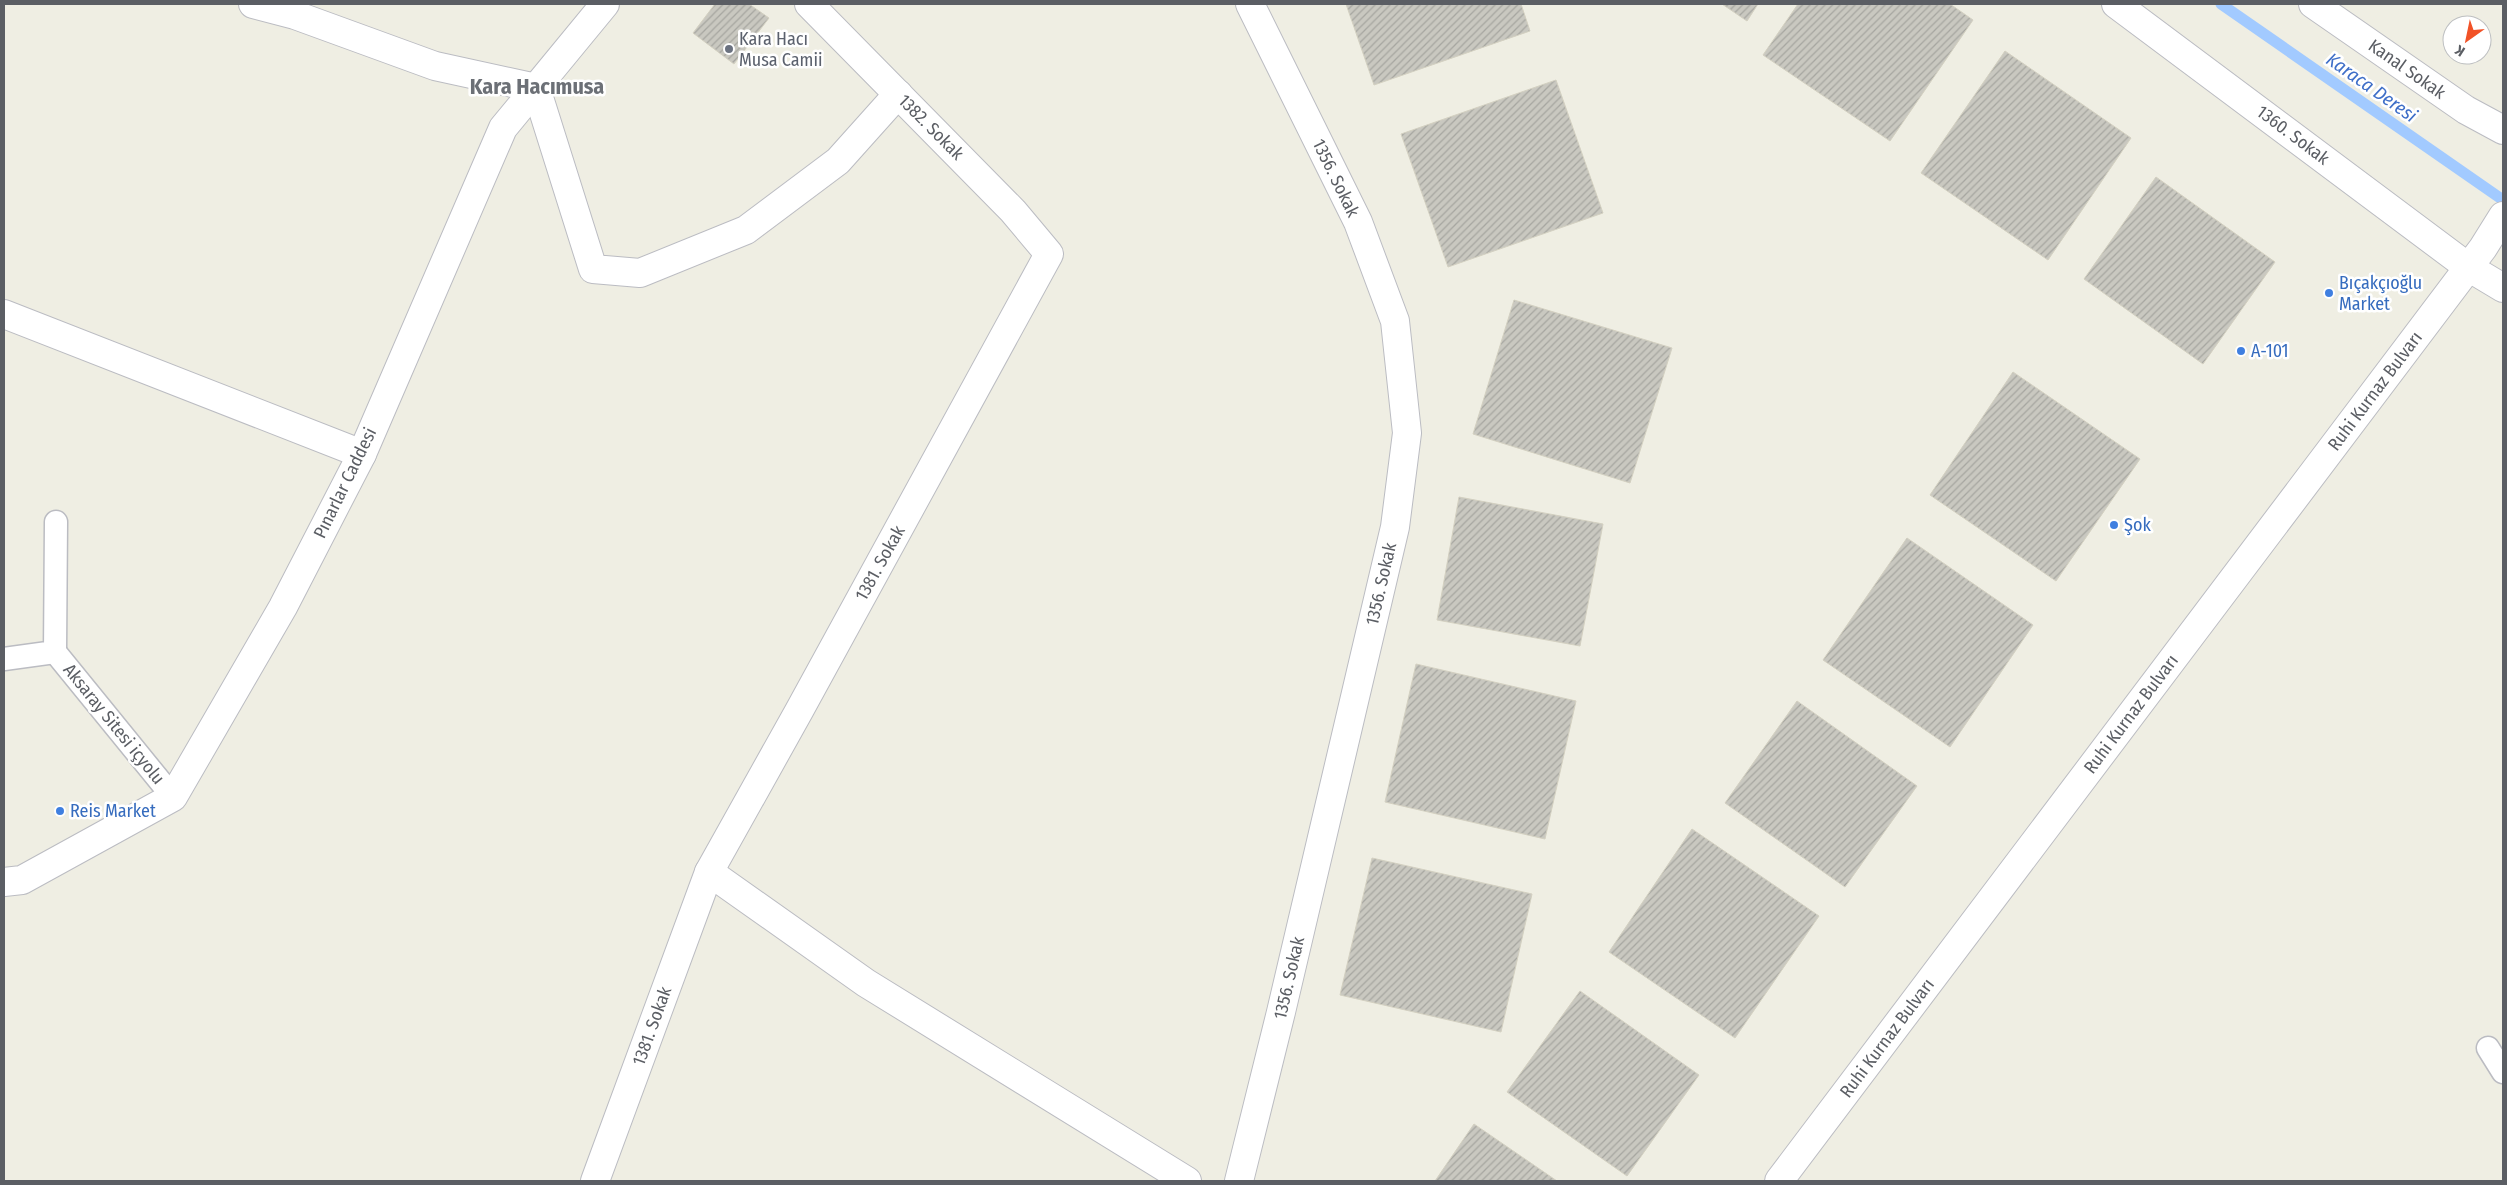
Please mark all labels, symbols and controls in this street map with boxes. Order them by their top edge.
north arrow [2442,15,2492,65]
place label: Kara Hacı Musa Camii [739,28,823,71]
street label: Kanal Sokak [2364,34,2450,104]
text: K [2451,41,2468,60]
marker: Kara Hacı Musa Camii [723,43,735,55]
water label: Karaca Deresi [2322,48,2422,127]
district label: Kara Hacımusa [470,73,604,100]
street label: 1382. Sokak [894,90,969,165]
street label: 1360. Sokak [2252,101,2334,170]
street label: 1356. Sokak [1308,135,1365,221]
place label: Bıçakçıoğlu Market [2339,272,2422,315]
marker: Bıçakçıoğlu Market [2323,287,2335,299]
street label: Ruhi Kurnaz Bulvarı [2323,327,2427,455]
place label: A-101 [2251,340,2289,362]
marker: A-101 [2235,345,2247,357]
street label: Pınarlar Caddesi [309,424,381,542]
place label: Şok [2124,514,2151,536]
marker: Şok [2108,519,2120,531]
street label: 1381. Sokak [850,521,910,604]
street label: 1356. Sokak [1361,540,1401,627]
street label: Ruhi Kurnaz Bulvarı [2079,650,2183,778]
street label: Aksaray Sitesi içyolu [59,659,169,789]
place label: Reis Market [70,800,156,822]
marker: Reis Market [54,805,66,817]
street label: 1356. Sokak [1269,934,1309,1021]
street label: Ruhi Kurnaz Bulvarı [1835,974,1939,1102]
street label: 1381. Sokak [628,983,677,1069]

